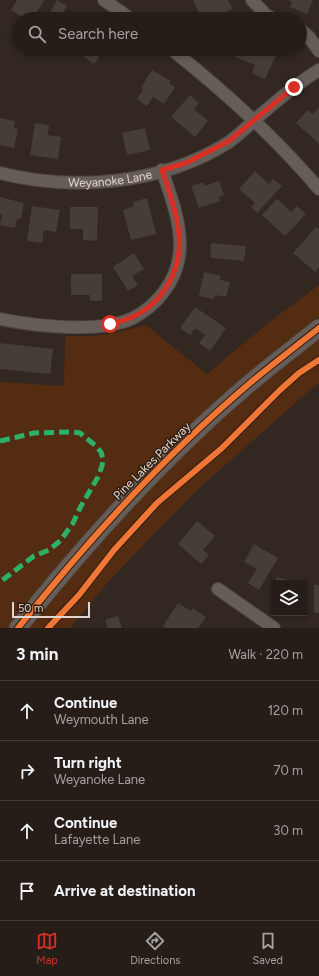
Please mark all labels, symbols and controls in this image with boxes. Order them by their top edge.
search box [12,12,307,56]
icon: search [26,23,48,45]
text: Search here [58,25,138,43]
route end [285,78,303,96]
street label: Weyanoke Lane [68,167,154,190]
route start [101,315,119,333]
street label: Pine Lakes Parkway [110,419,194,503]
map controls [271,580,307,616]
button: layers [271,580,307,616]
scale bar [12,600,90,619]
text: 50 m [18,602,43,615]
text: 3 min [16,644,58,664]
text: Walk · 220 m [228,647,303,662]
text: Continue [54,694,117,712]
icon: ahead [16,700,38,722]
text: 120 m [268,703,303,718]
text: Weymouth Lane [54,712,149,727]
text: Turn right [54,754,122,772]
icon: right [16,760,38,782]
text: 70 m [273,763,303,778]
text: Weyanoke Lane [54,772,145,787]
text: Continue [54,814,117,832]
icon: ahead [16,820,38,842]
text: 30 m [273,823,303,838]
text: Lafayette Lane [54,832,140,847]
icon: arrive [16,880,38,902]
text: Arrive at destination [54,882,195,900]
tab: Map [36,930,58,967]
tab: Directions [130,930,180,967]
tab: Saved [253,930,283,967]

